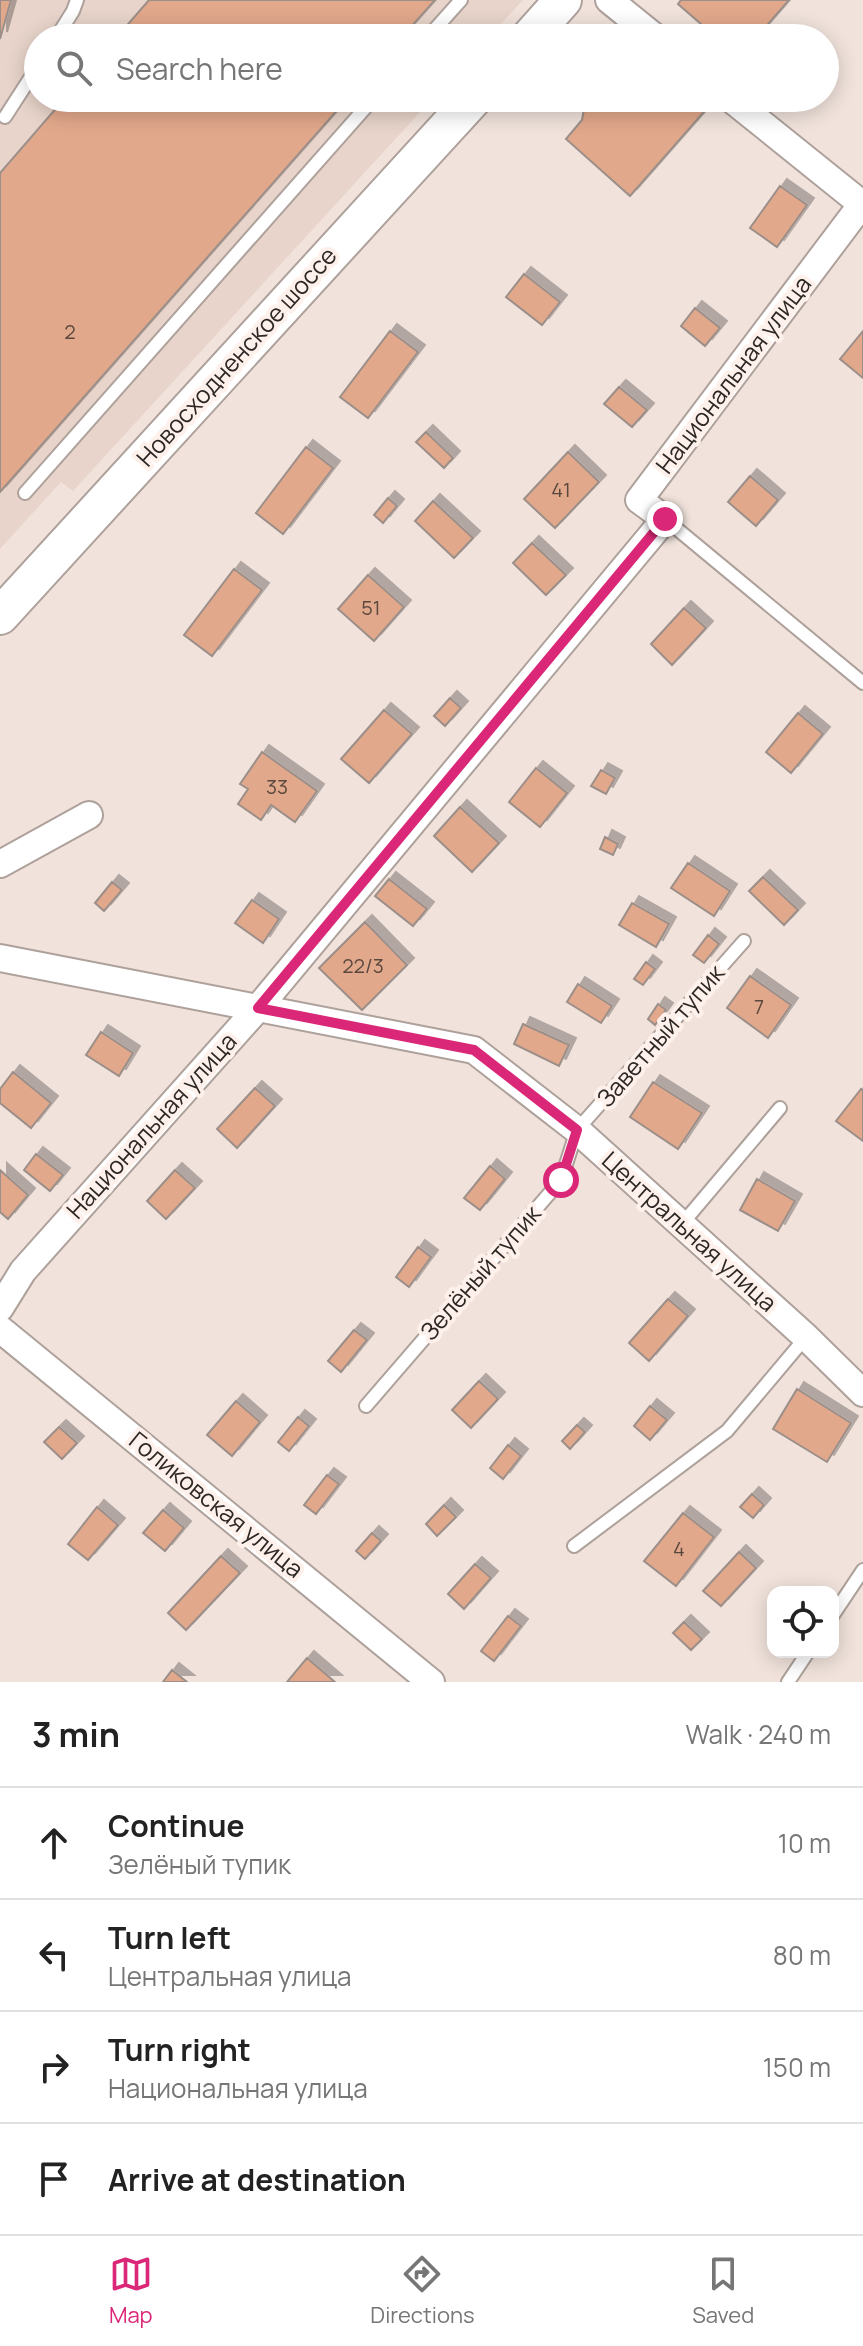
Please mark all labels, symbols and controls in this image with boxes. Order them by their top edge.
search box [24,24,839,112]
icon: search [52,46,96,90]
text: Search here [116,48,283,89]
street label: Новосходненское шоссе [128,239,343,473]
street label: Национальная улица [648,268,818,480]
house number: 2 [64,318,76,345]
house number: 41 [551,476,571,503]
route end [647,501,683,537]
house number: 51 [361,594,381,621]
house number: 33 [266,773,288,800]
house number: 22/3 [342,952,384,979]
street label: Заветный тупик [589,956,732,1113]
house number: 7 [754,993,764,1020]
street label: Национальная улица [58,1025,243,1225]
street label: Центральная улица [595,1143,785,1318]
route start [543,1162,579,1198]
street label: Зелёный тупик [412,1197,548,1347]
street label: Голиковская улица [123,1423,311,1584]
house number: 4 [673,1535,685,1562]
map controls [767,1586,839,1658]
button: locate [767,1586,839,1658]
text: 3 min [32,1711,120,1757]
text: Walk · 240 m [685,1716,831,1752]
text: Continue [108,1805,244,1846]
icon: ahead [32,1821,76,1865]
text: 10 m [778,1825,831,1861]
text: Зелёный тупик [108,1846,291,1882]
text: Turn left [108,1917,231,1958]
icon: left [32,1933,76,1977]
text: 80 m [773,1937,831,1973]
text: Центральная улица [108,1958,352,1994]
text: Turn right [108,2029,251,2070]
icon: right [32,2045,76,2089]
text: 150 m [763,2049,831,2085]
text: Национальная улица [108,2070,368,2106]
icon: arrive [32,2157,76,2201]
text: Arrive at destination [108,2159,406,2200]
tab: Map [109,2252,153,2330]
tab: Directions [370,2252,475,2330]
tab: Saved [692,2252,754,2330]

